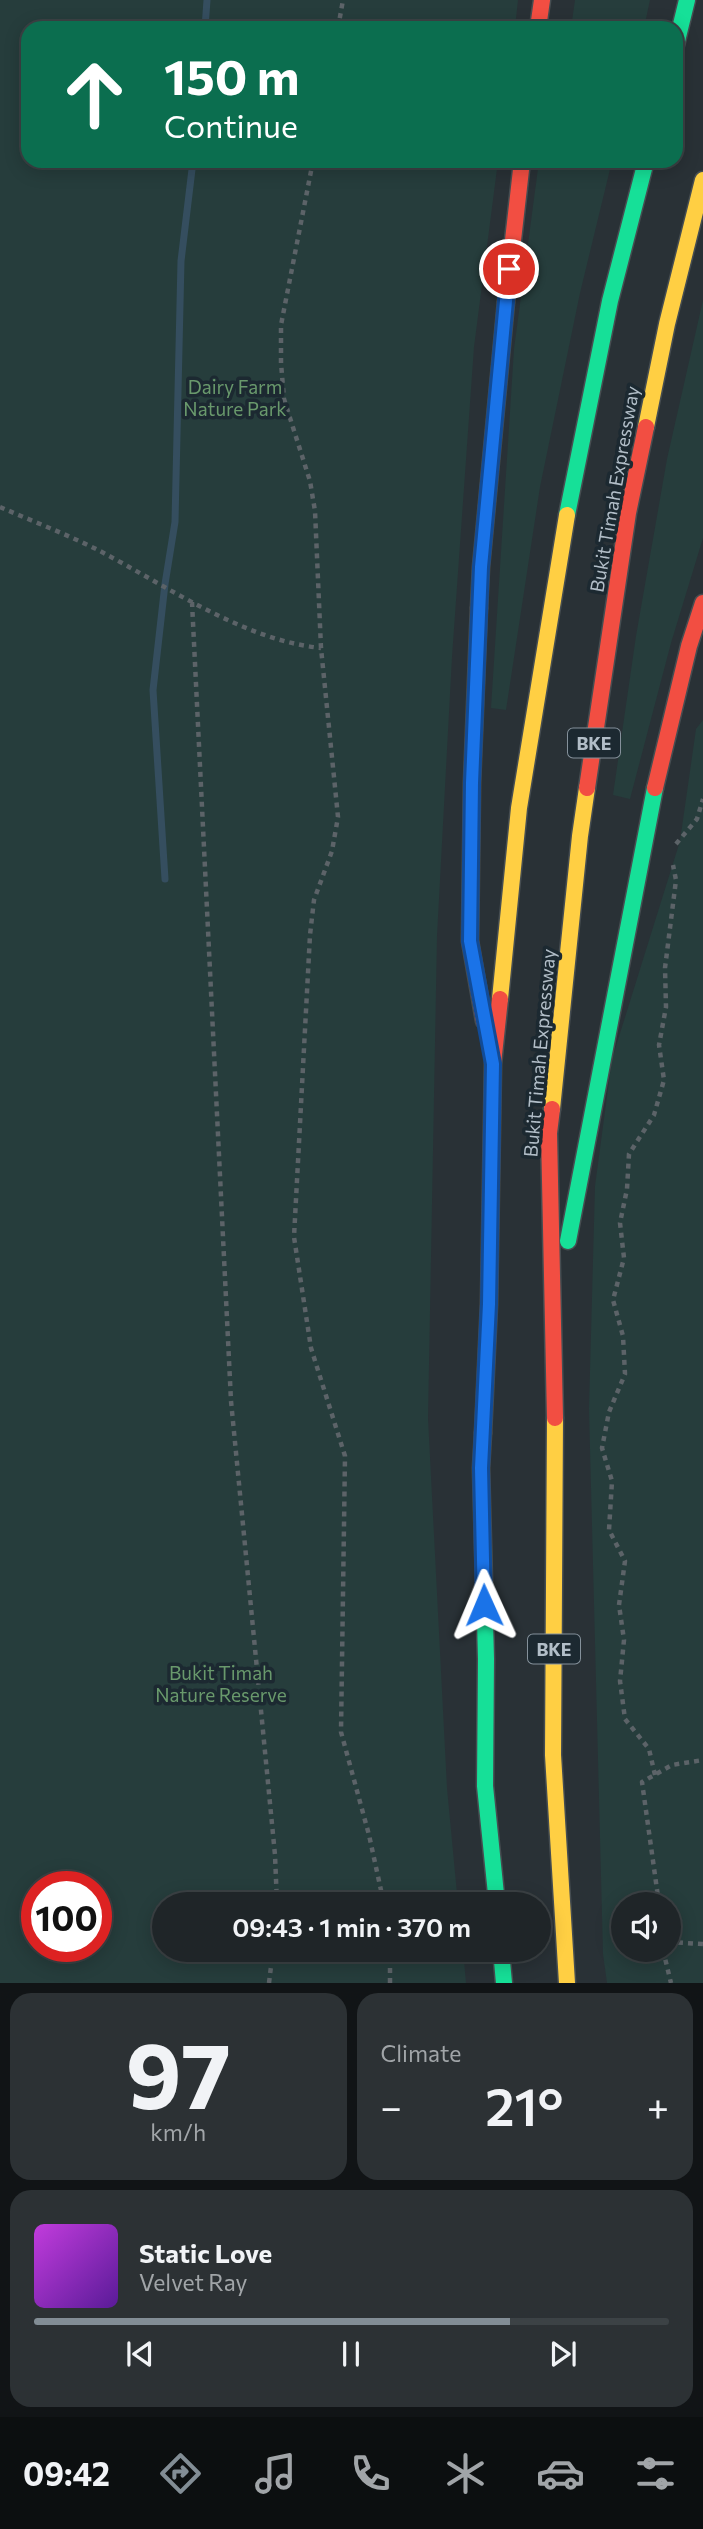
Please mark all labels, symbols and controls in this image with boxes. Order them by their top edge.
text: 150 m [164,45,299,105]
icon: ahead [49,49,140,140]
text: Continue [164,105,298,145]
pin [479,239,539,299]
icon: arrive [490,250,528,288]
park label: Dairy Farm Nature Park [183,375,287,420]
street label: Bukit Timah Expressway [585,384,644,594]
road number: BKE [568,728,620,758]
street label: Bukit Timah Expressway [518,948,560,1158]
position arrow [447,1568,521,1642]
road number: BKE [528,1634,580,1664]
park label: Bukit Timah Nature Reserve [155,1661,287,1706]
speed limit sign: 100 [21,1871,112,1962]
map controls [611,1892,681,1962]
button: sound [611,1892,681,1962]
text: 09:43 · 1 min · 370 m [232,1911,471,1942]
text: 97 [126,2016,231,2128]
text: Climate [381,2039,462,2067]
text: 21° [485,2073,564,2137]
text: − [381,2082,402,2129]
text: + [647,2082,669,2129]
text: km/h [150,2118,206,2146]
text: Static Love [139,2237,272,2268]
text: Velvet Ray [139,2268,247,2296]
icon: previous [121,2335,159,2373]
icon: pause [332,2335,370,2373]
icon: next [544,2335,582,2373]
icon: directions [156,2449,205,2498]
icon: music [251,2449,300,2498]
icon: phone [346,2449,395,2498]
icon: climate [441,2449,490,2498]
icon: car [536,2449,585,2498]
icon: filters [631,2449,680,2498]
text: 09:42 [23,2453,110,2493]

